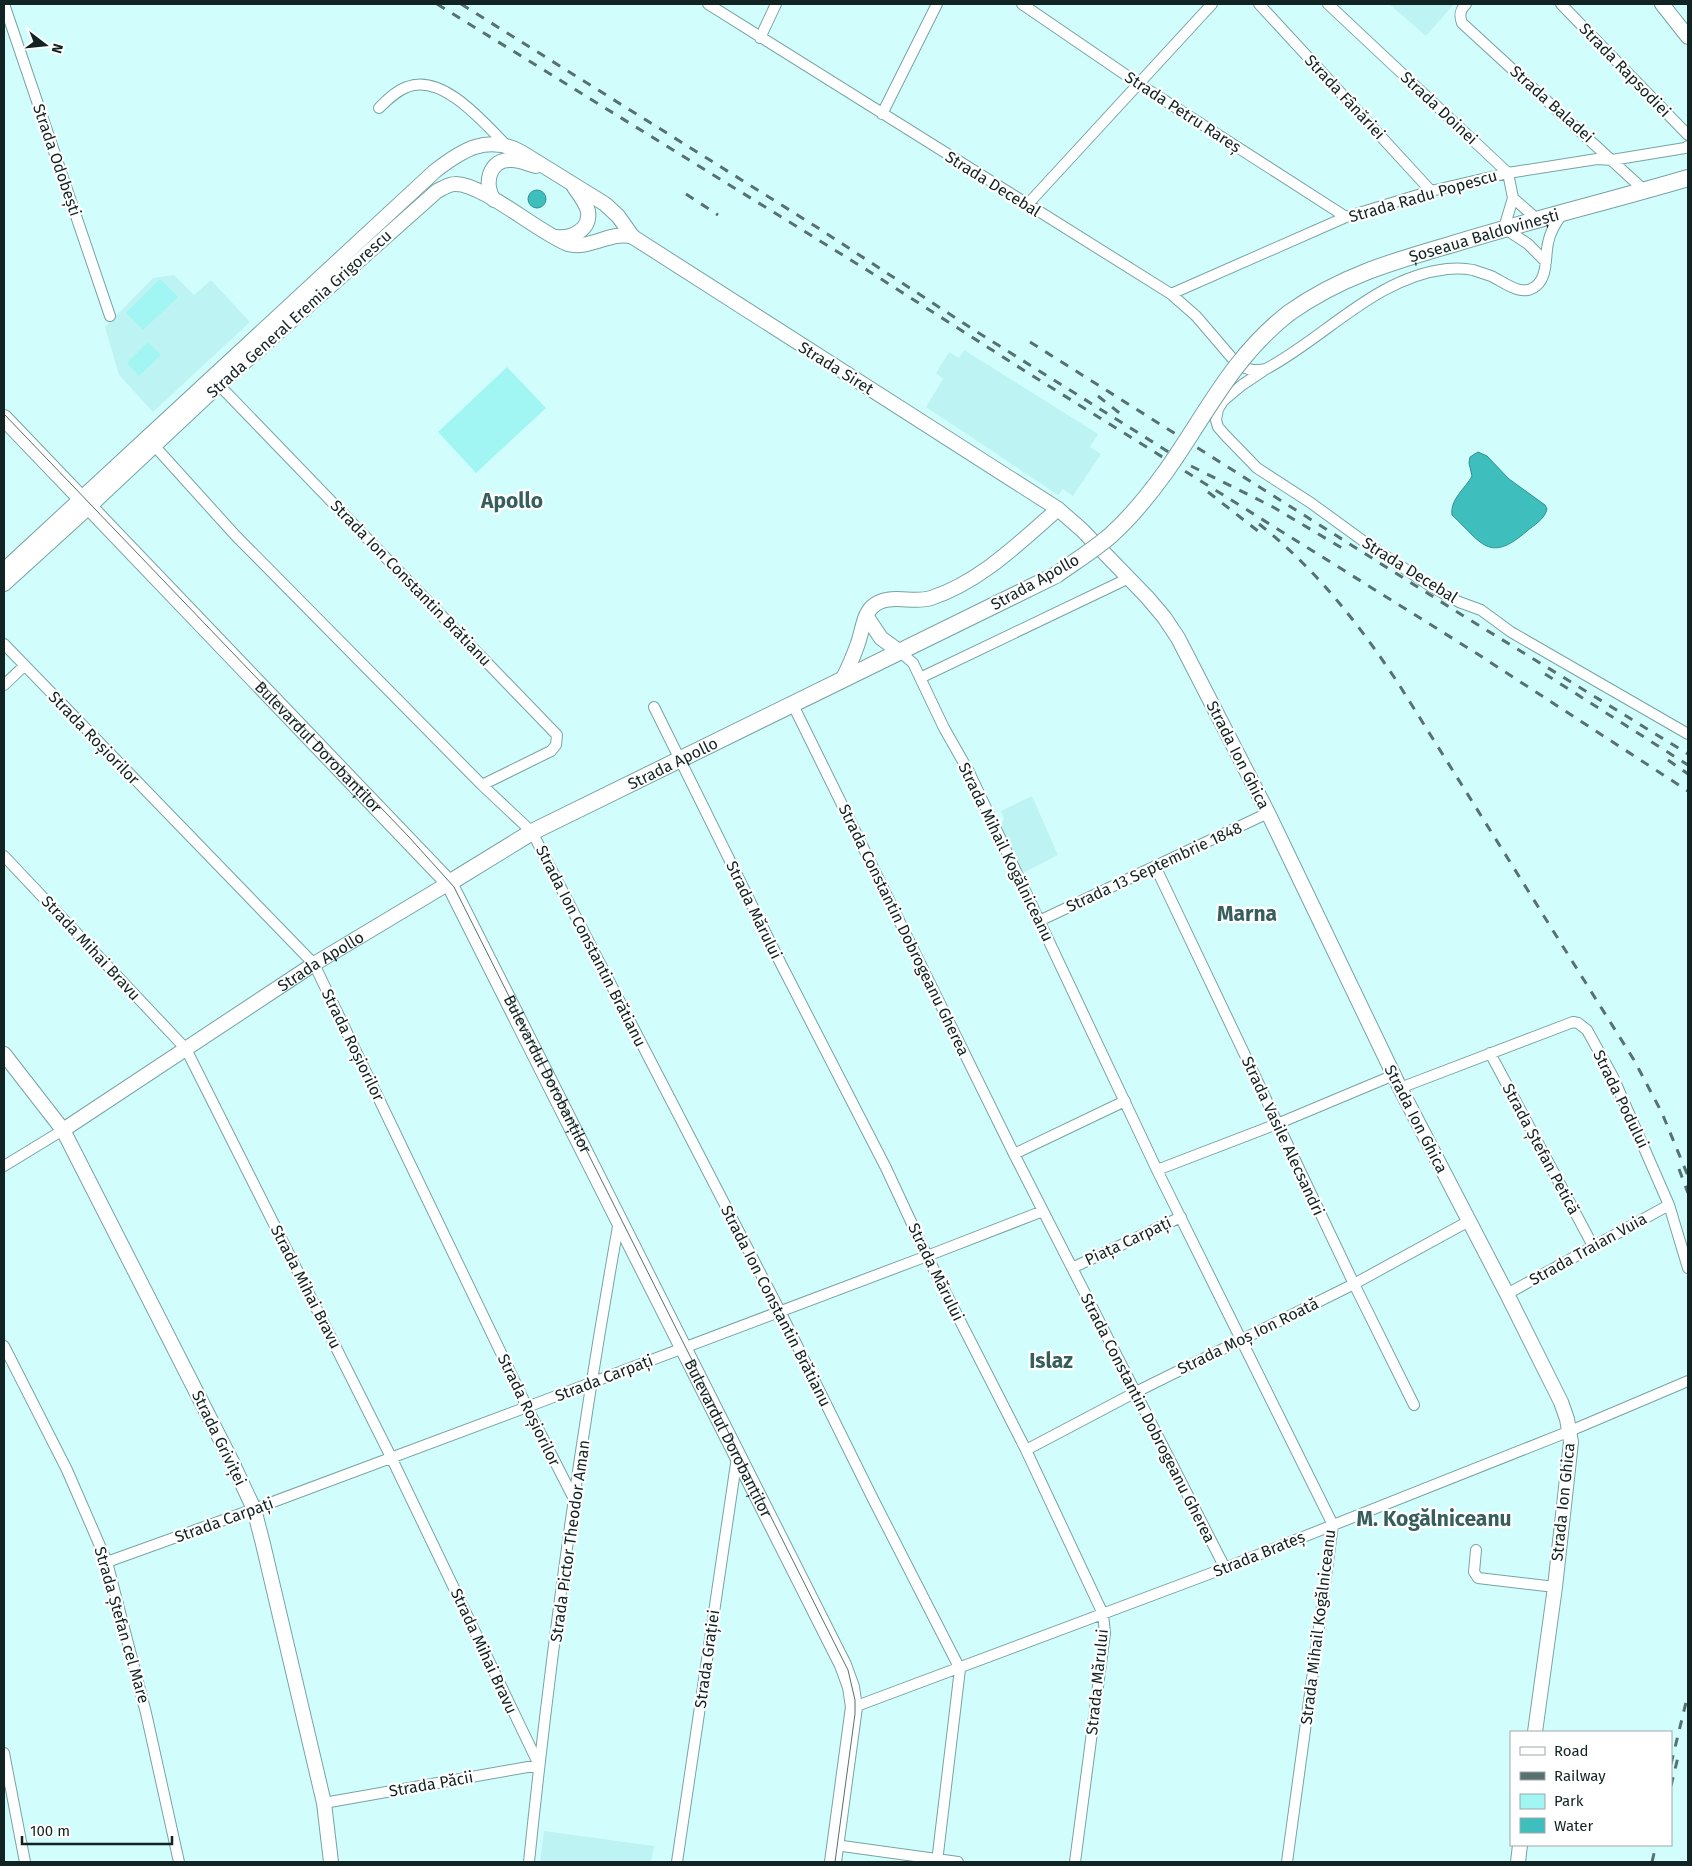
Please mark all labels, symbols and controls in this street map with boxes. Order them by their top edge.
street label: Strada Rapsodiei [1575,19,1675,121]
north arrow [20,20,70,70]
text: N [48,42,66,55]
street label: Strada Fânăriei [1301,51,1389,143]
street label: Strada Baladei [1506,62,1598,146]
street label: Strada Petru Rareș [1121,67,1245,157]
street label: Strada Doinei [1397,68,1481,148]
street label: Strada Odobești [28,101,85,219]
street label: Strada Decebal [942,147,1045,221]
street label: Strada Radu Popescu [1347,166,1499,226]
street label: Șoseaua Baldovinești [1407,205,1561,267]
street label: Strada General Eremia Grigorescu [203,226,395,402]
street label: Strada Siret [795,337,877,399]
district label: Apollo [480,488,543,514]
street label: Strada Ion Constantin Brătianu [327,496,495,670]
street label: Strada Decebal [1359,533,1462,607]
street label: Strada Apollo [988,550,1082,614]
street label: Bulevardul Dorobanților [251,677,386,817]
street label: Strada Roșiorilor [44,687,144,790]
street label: Strada Ion Ghica [1202,698,1274,812]
street label: Strada Apollo [624,733,721,793]
street label: Strada Mihail Kogălniceanu [954,759,1058,945]
street label: Strada Constantin Dobrogeanu Gherea [835,801,973,1059]
street label: Strada 13 Septembrie 1848 [1063,818,1245,916]
street label: Strada Ion Constantin Brătianu [532,842,650,1050]
street label: Strada Mărului [722,858,786,962]
street label: Strada Mihai Bravu [38,892,144,1004]
district label: Marna [1217,901,1277,927]
street label: Strada Apollo [274,927,367,995]
street label: Strada Roșiorilor [317,986,389,1105]
street label: Bulevardul Dorobanților [500,991,596,1157]
street label: Strada Podului [1589,1047,1653,1151]
street label: Strada Vasile Alecsandri [1238,1053,1328,1219]
street label: Strada Ion Ghica [1380,1062,1452,1176]
street label: Strada Ștefan Petică [1498,1080,1584,1218]
street label: Strada Ion Constantin Brătianu [717,1202,835,1410]
street label: Strada Traian Vuia [1526,1209,1650,1289]
street label: Piața Carpați [1082,1213,1175,1270]
street label: Strada Mărului [904,1220,968,1324]
street label: Strada Mihai Bravu [267,1222,345,1352]
street label: Strada Constantin Dobrogeanu Gherea [1077,1290,1219,1546]
street label: Strada Moș Ion Roată [1175,1294,1322,1379]
district label: Islaz [1029,1348,1073,1374]
street label: Strada Roșiorilor [493,1351,565,1470]
street label: Strada Carpați [552,1351,656,1406]
street label: Bulevardul Dorobanților [681,1356,777,1521]
street label: Strada Griviței [187,1387,250,1489]
street label: Strada Pictor Theodor Aman [546,1439,594,1643]
street label: Strada Ion Ghica [1547,1442,1579,1562]
street label: Strada Carpați [172,1493,276,1548]
district label: M. Kogălniceanu [1356,1506,1512,1532]
street label: Strada Brateș [1210,1527,1308,1582]
street label: Strada Mihail Kogălniceanu [1297,1528,1339,1726]
street label: Strada Ștefan cel Mare [90,1544,153,1706]
street label: Strada Mihai Bravu [447,1585,521,1717]
street label: Strada Grației [691,1609,724,1710]
street label: Strada Mărului [1082,1628,1112,1736]
legend [1510,1731,1672,1846]
text: Road [1554,1742,1589,1760]
street label: Strada Păcii [387,1767,475,1801]
text: Railway [1554,1767,1606,1785]
text: Park [1554,1792,1584,1810]
scale bar [22,1814,172,1846]
text: Water [1554,1817,1593,1835]
text: 100 m [30,1822,70,1840]

